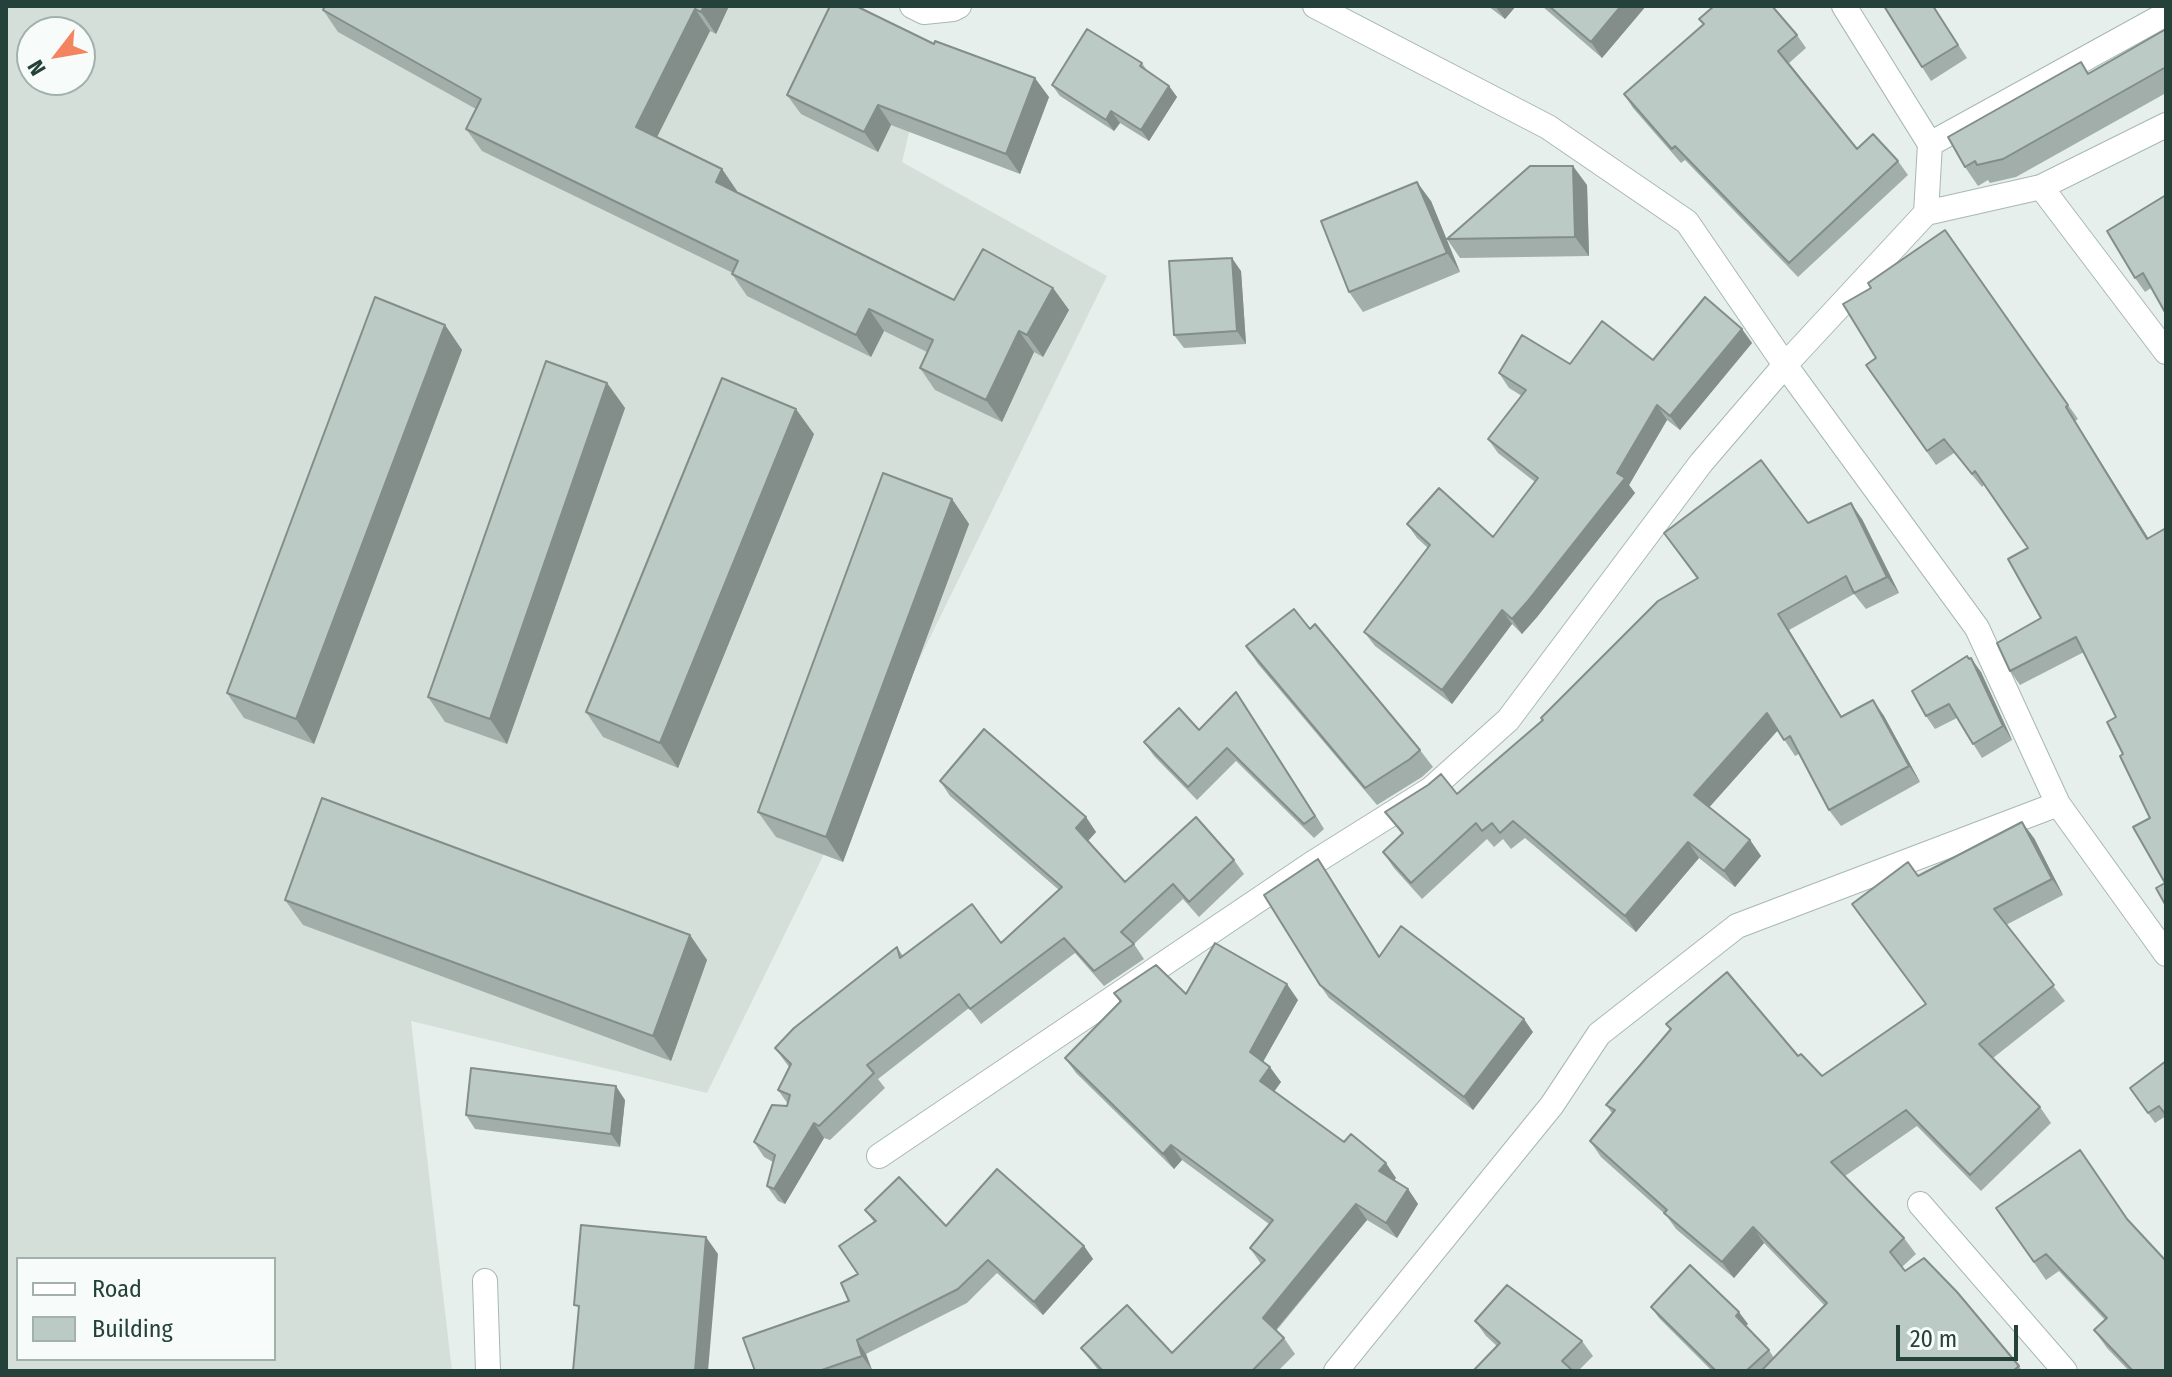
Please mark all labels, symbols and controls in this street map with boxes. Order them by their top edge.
north arrow [16,16,96,96]
text: N [22,55,52,80]
legend [16,1257,276,1361]
text: Road [92,1275,142,1303]
scale bar [1900,1309,2022,1359]
text: Building [92,1315,173,1343]
text: 20 m [1910,1325,1957,1353]

